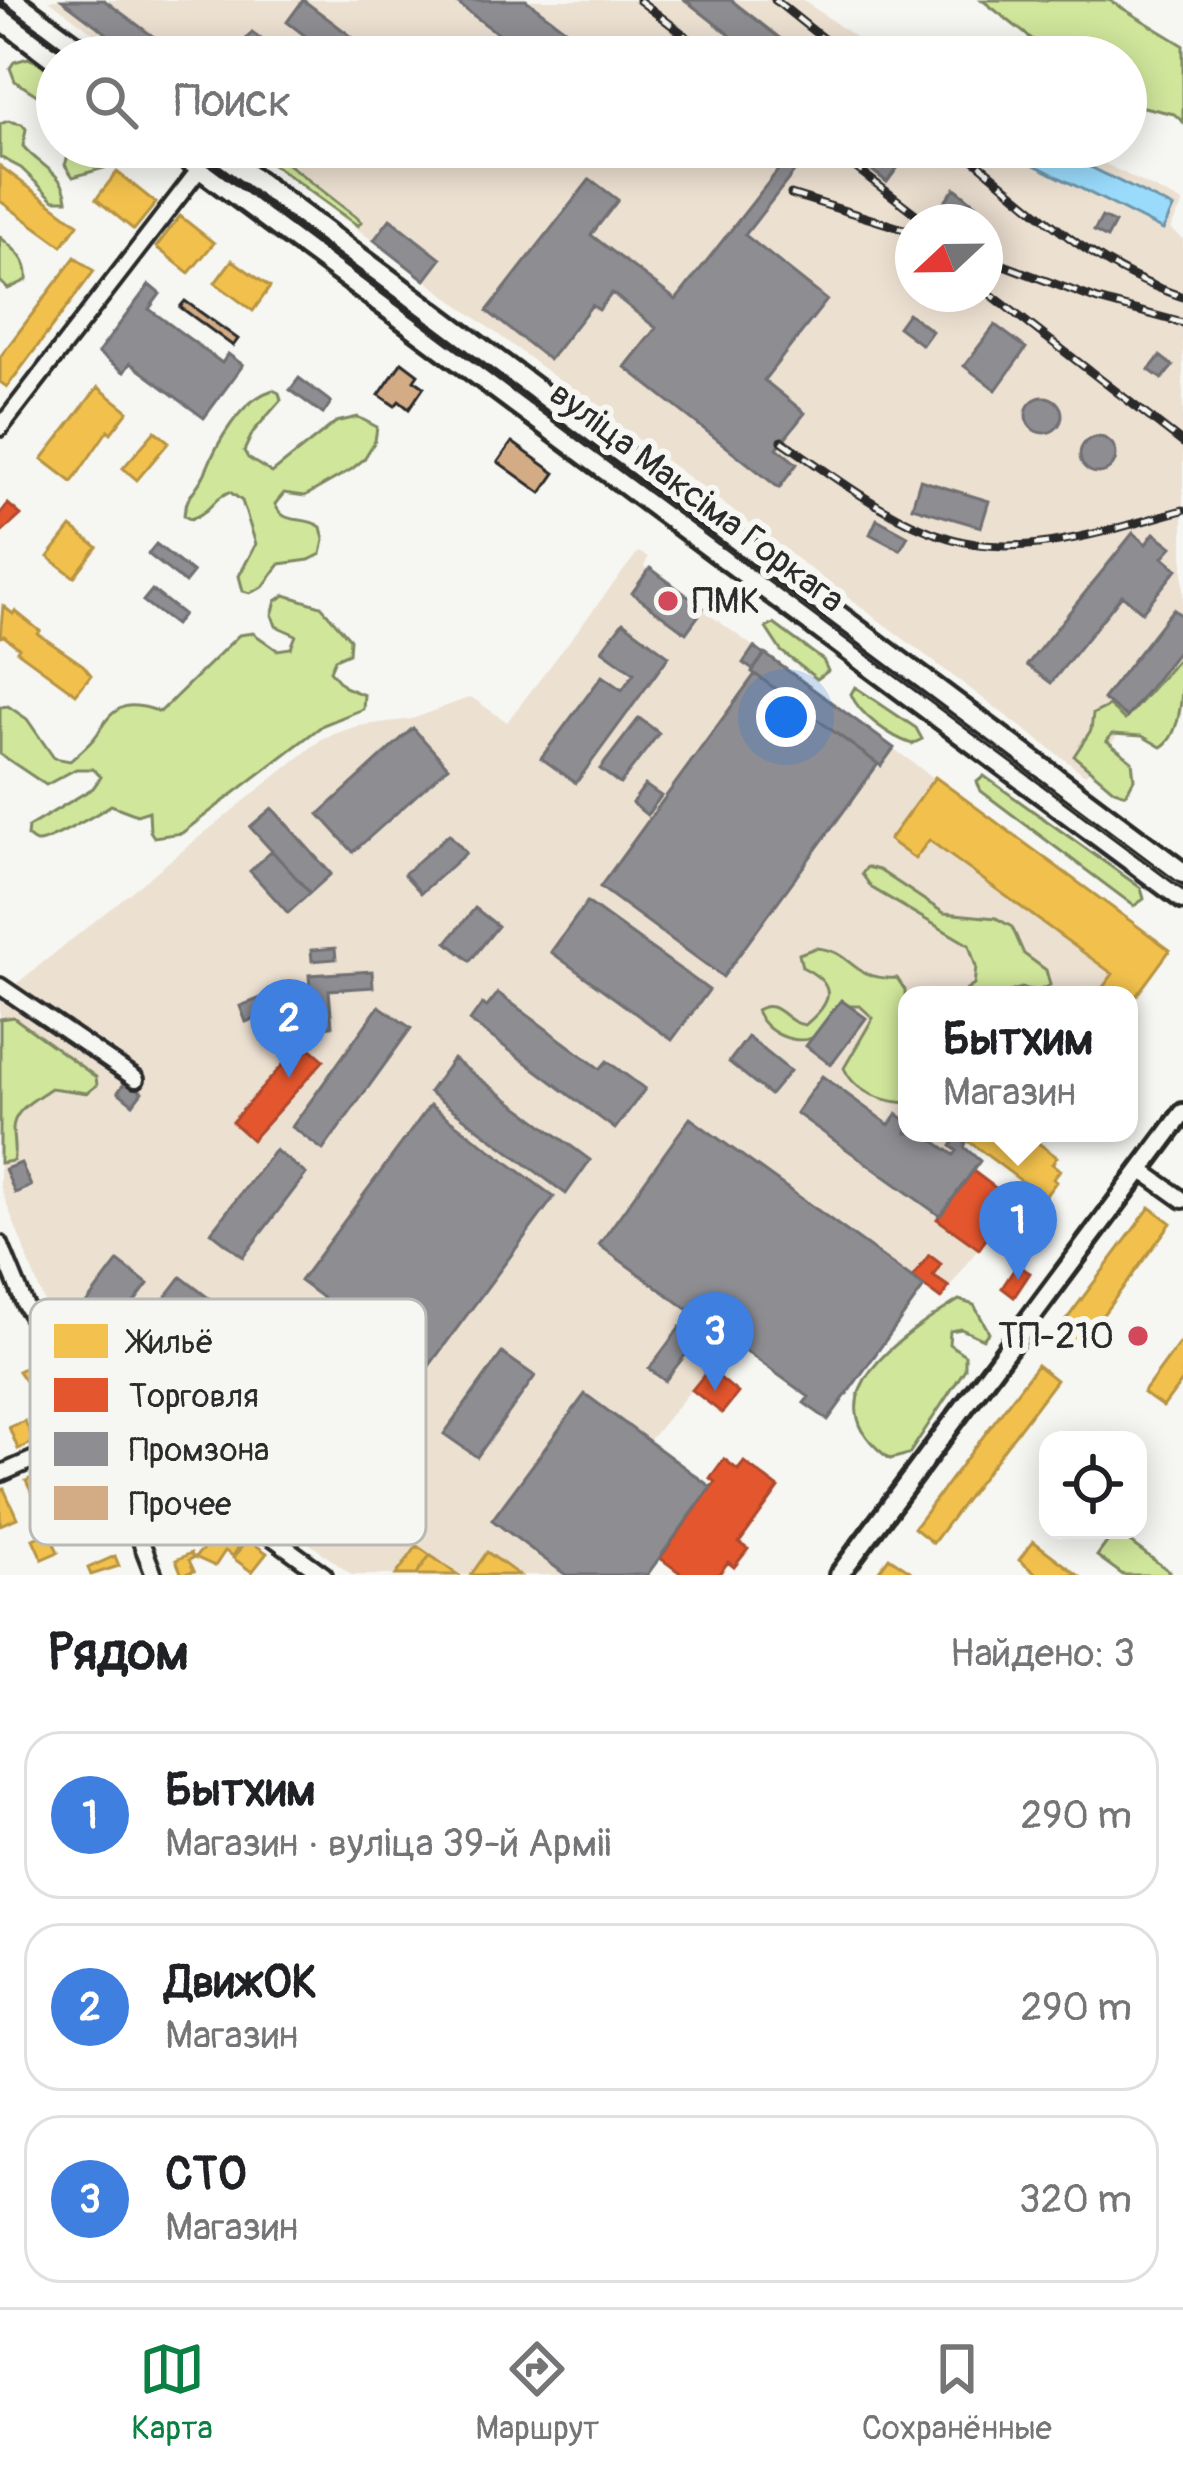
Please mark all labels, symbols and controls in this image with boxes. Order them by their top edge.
search box [36,36,1147,168]
icon: search [78,69,144,135]
text: Поиск [174,74,291,130]
north arrow [895,204,1003,312]
street label: вуліца Максіма Горкага [541,371,853,623]
place label: ПМК [692,579,760,624]
marker: ПМК [655,588,681,614]
your location [756,687,816,747]
pin: 2 [250,979,328,1078]
popup [898,986,1138,1142]
text: Бытхим [943,1012,1093,1068]
text: Магазин [943,1068,1076,1117]
pin: 1 [979,1181,1057,1280]
pin: 3 [676,1292,754,1391]
legend [30,1299,426,1545]
place label: ТП-210 [998,1314,1114,1359]
text: Жильё [124,1322,214,1363]
marker: ТП-210 [1125,1323,1151,1349]
text: Торговля [129,1376,259,1417]
text: Промзона [129,1430,269,1471]
map controls [1039,1431,1147,1539]
button: locate [1039,1431,1147,1539]
text: Прочее [129,1484,231,1525]
text: Рядом [48,1621,189,1685]
text: Найдено: 3 [950,1629,1135,1678]
text: Бытхим [165,1763,316,1819]
text: 1 [82,1791,98,1840]
text: 290 m [1020,1791,1132,1840]
text: Магазин · вуліца 39-й Арміі [165,1819,611,1868]
text: ДвижОК [165,1955,317,2011]
text: 2 [79,1983,101,2032]
text: 290 m [1020,1983,1132,2032]
text: Магазин [165,2011,298,2060]
text: СТО [165,2147,246,2203]
text: 3 [79,2175,101,2224]
text: 320 m [1019,2175,1132,2224]
text: Магазин [165,2203,298,2252]
tab: Карта [131,2336,213,2449]
tab: Маршрут [475,2336,599,2449]
tab: Сохранённые [862,2336,1052,2449]

